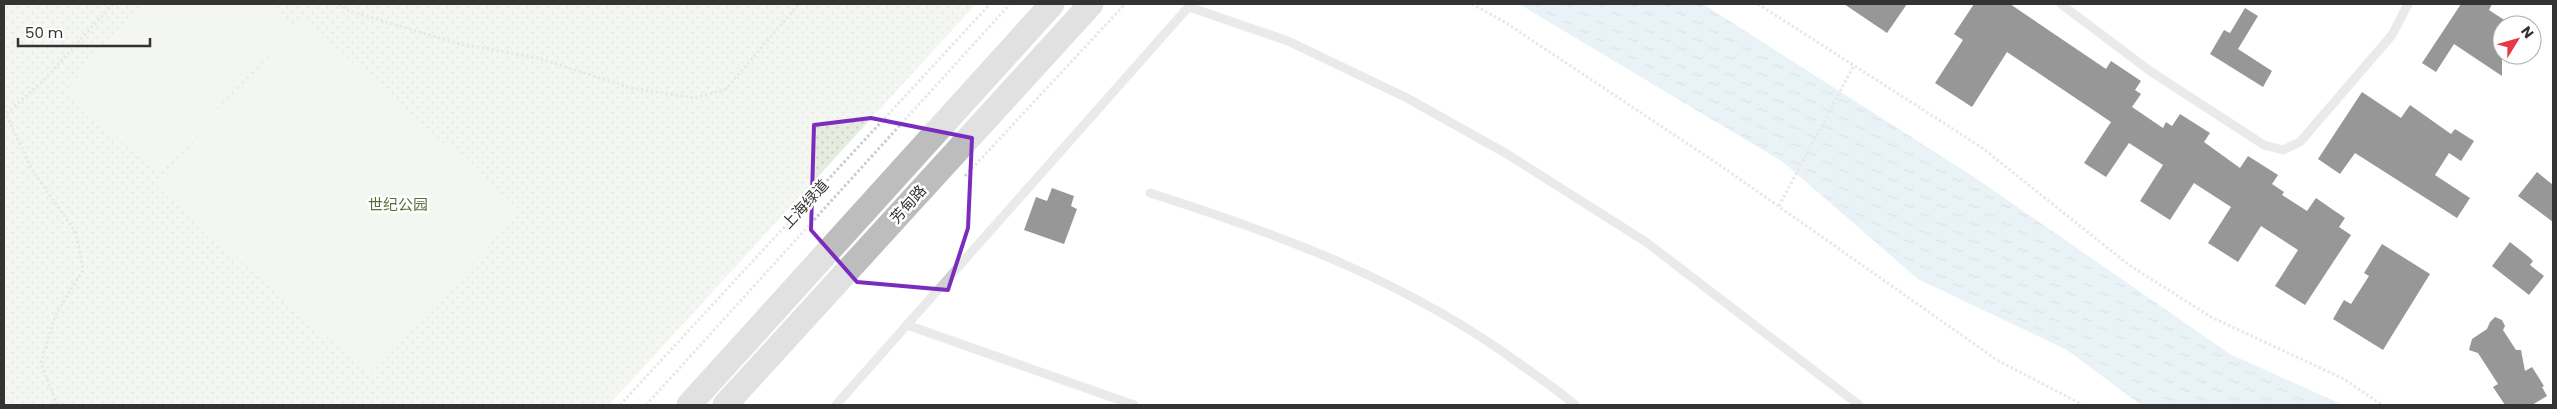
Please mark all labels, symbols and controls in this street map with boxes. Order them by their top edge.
scale bar [18,15,150,47]
north arrow [2492,15,2542,65]
text: 50 m [25,22,63,43]
text: N [2516,22,2539,42]
street label: 上海绿道 [777,175,833,233]
street label: 芳甸路 [885,180,931,228]
park label: 世纪公园 [368,194,428,215]

